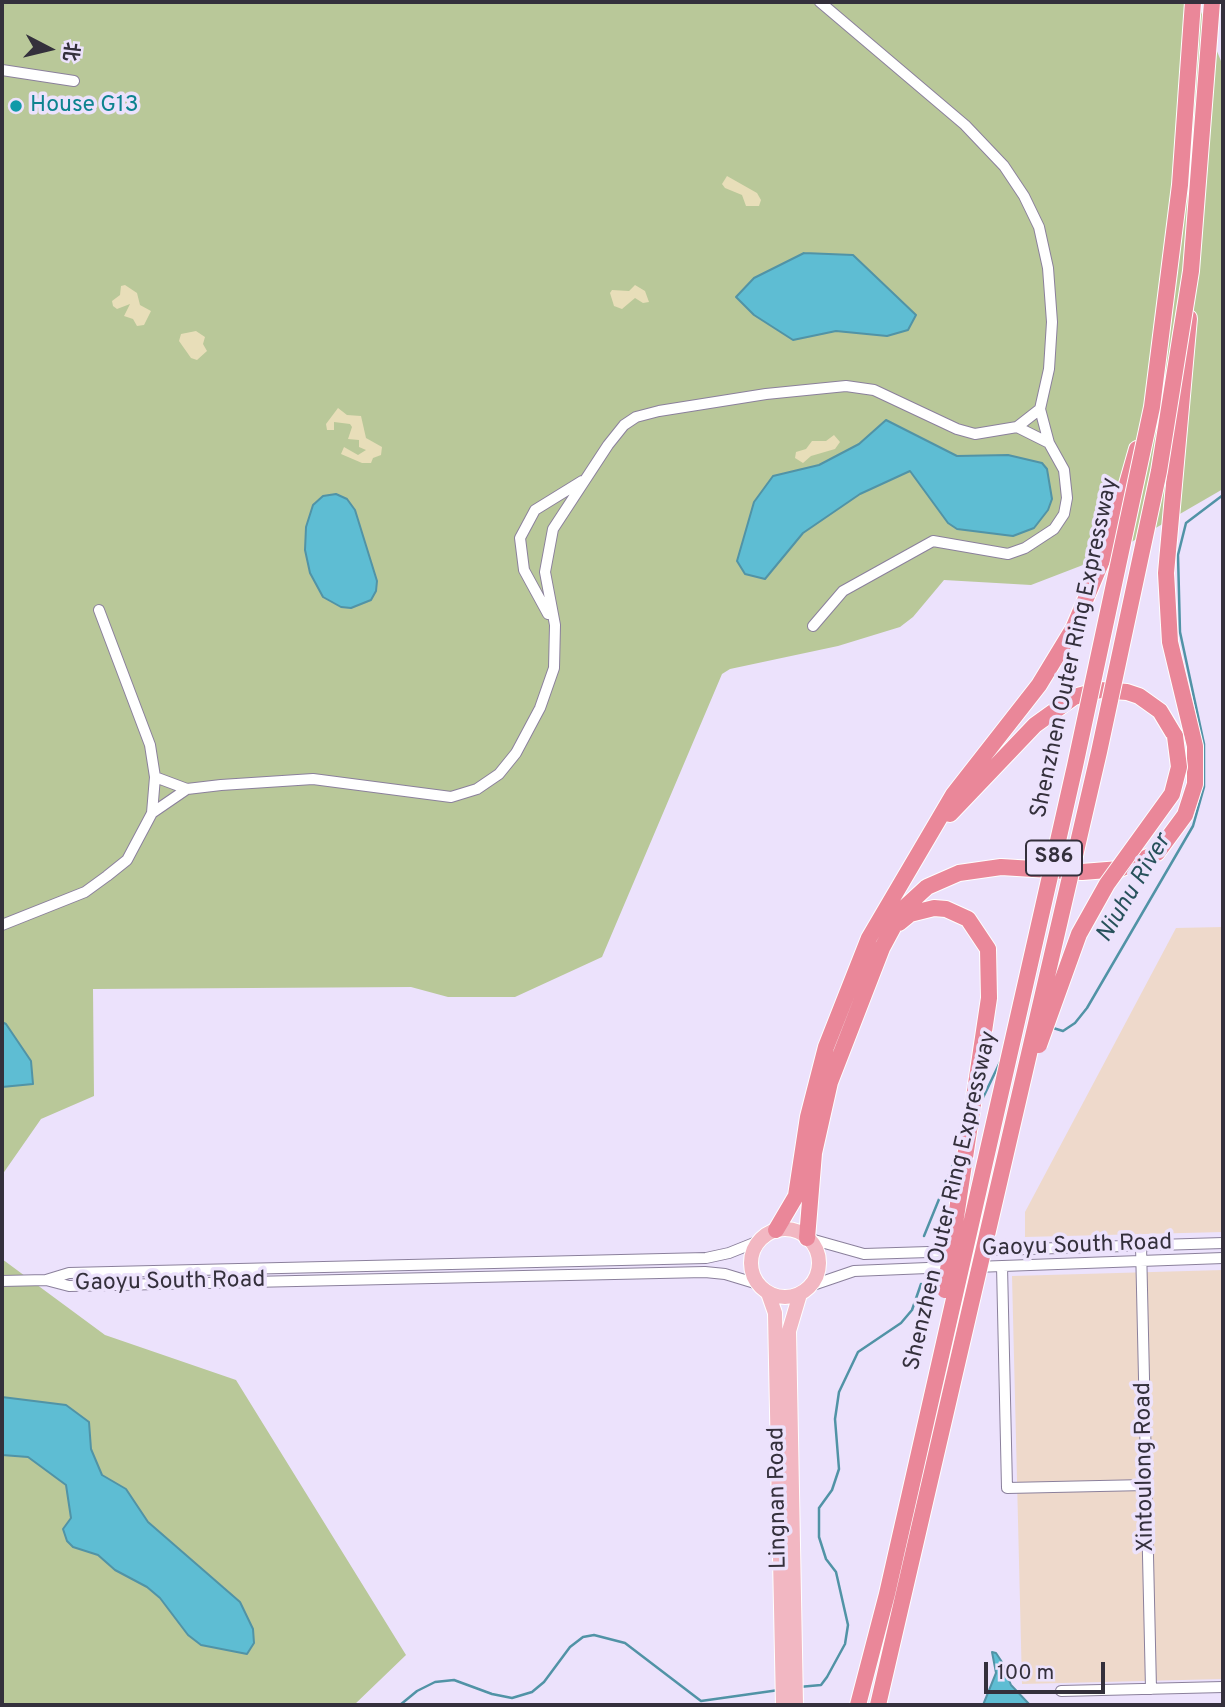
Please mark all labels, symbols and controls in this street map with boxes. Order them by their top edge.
north arrow [14,14,84,84]
text: 北 [57,41,83,62]
place label: House G13 [30,92,139,120]
marker: House G13 [8,98,24,114]
street label: Shenzhen Outer Ring Expressway [1026,475,1126,821]
water label: Niuhu River [1091,830,1179,948]
road number: S86 [1026,840,1082,876]
street label: Shenzhen Outer Ring Expressway [899,1029,1005,1373]
street label: Gaoyu South Road [981,1230,1173,1264]
street label: Gaoyu South Road [75,1268,265,1298]
street label: Xintoulong Road [1131,1382,1161,1552]
street label: Lingnan Road [764,1427,794,1569]
scale bar [987,1648,1108,1692]
text: 100 m [997,1660,1054,1687]

